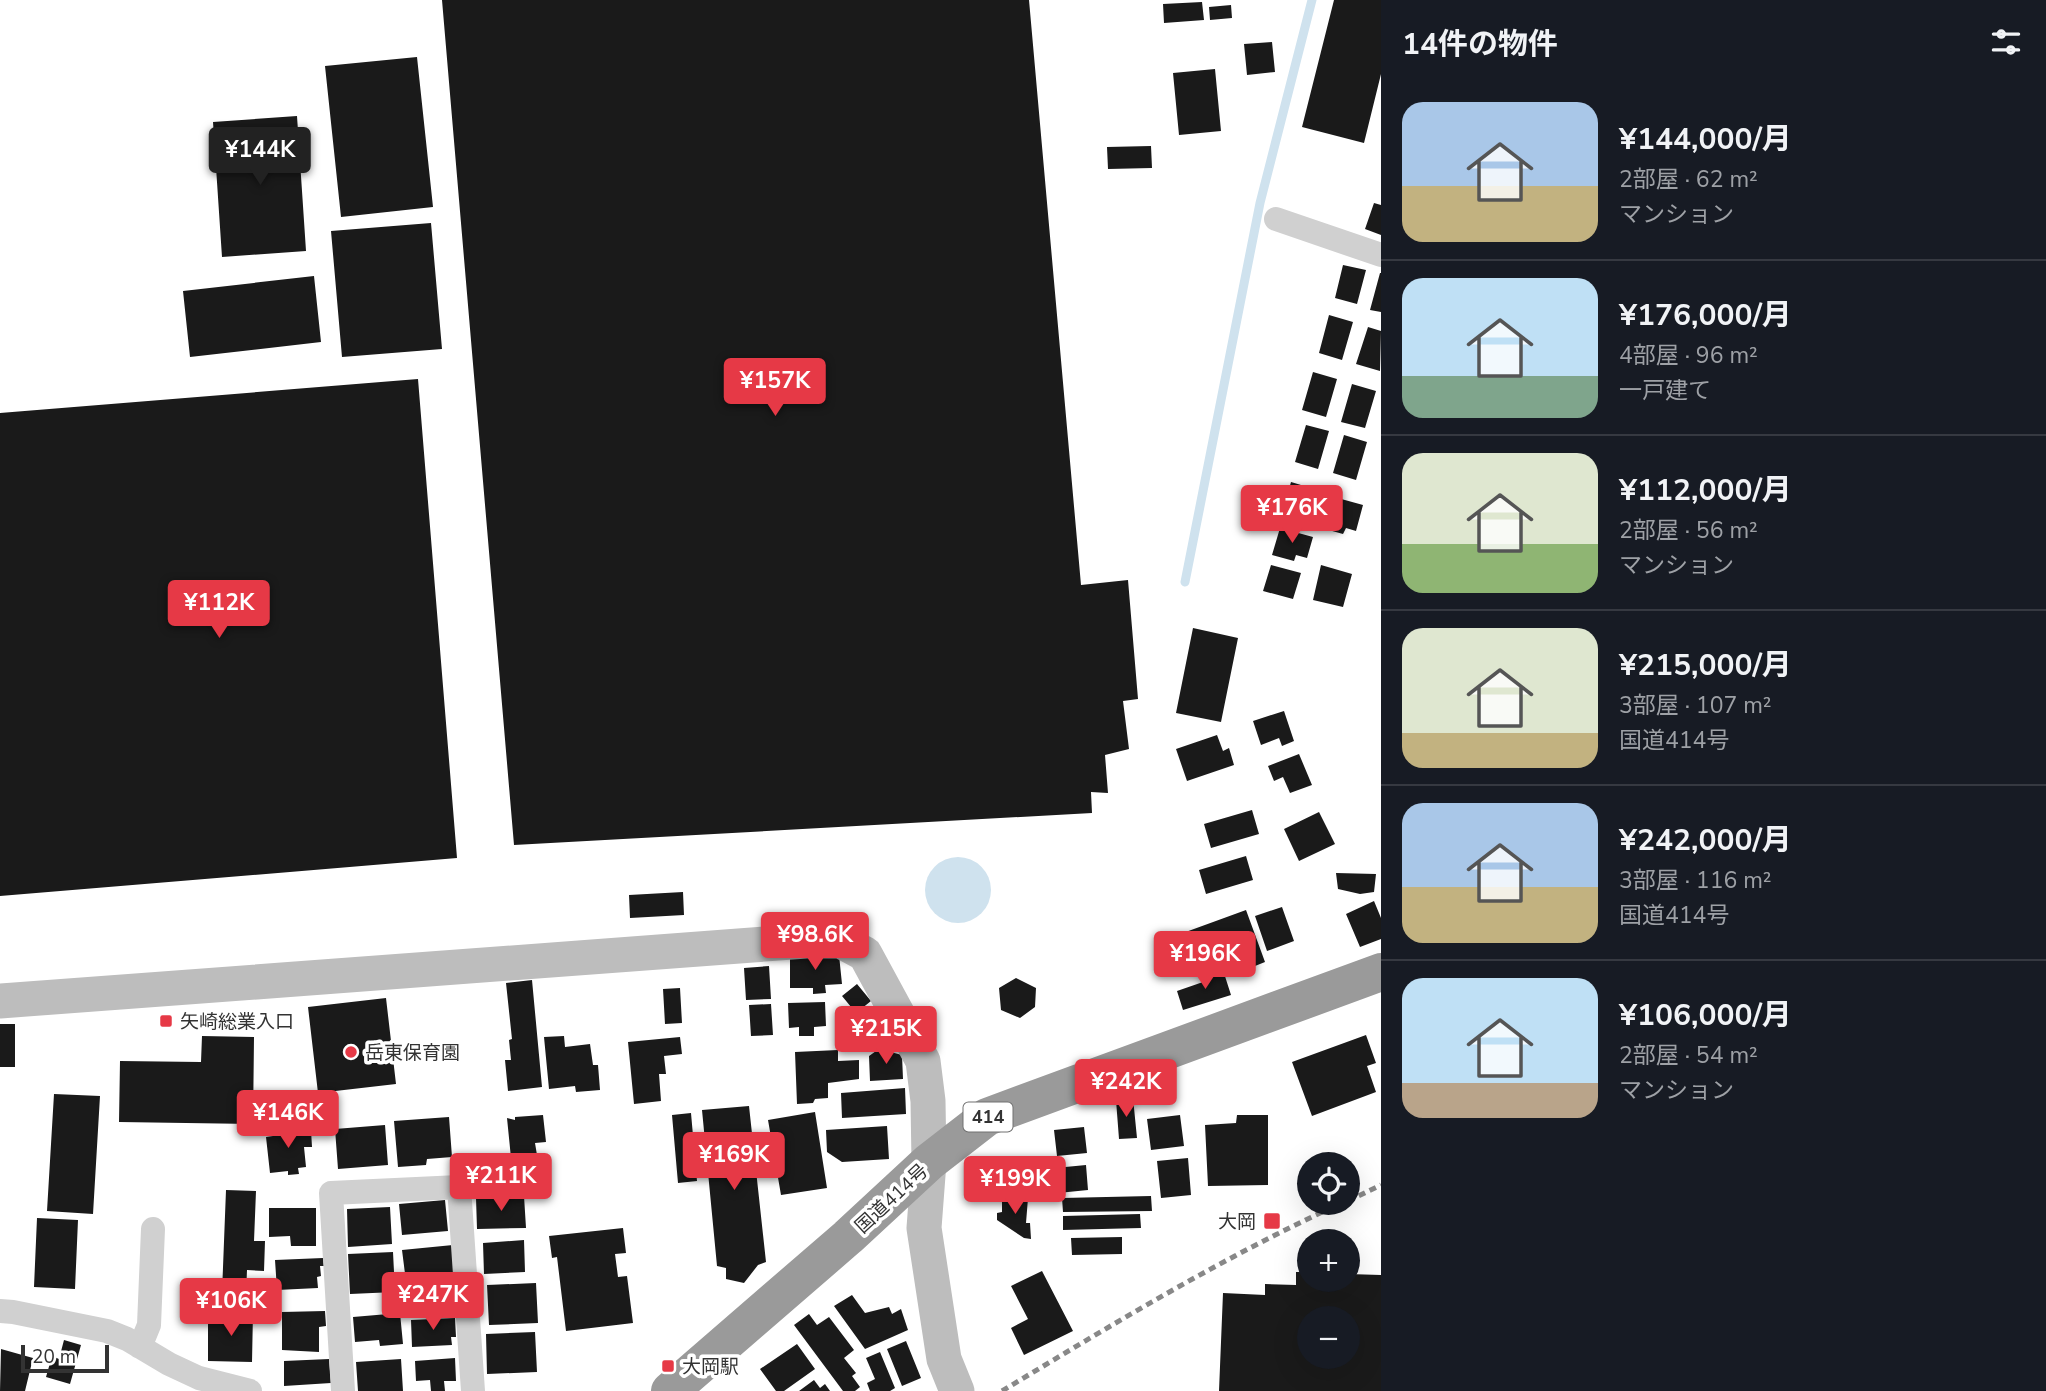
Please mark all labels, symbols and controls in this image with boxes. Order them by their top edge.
icon: filters [1987,23,2025,61]
text: 14件の物件 [1402,24,1558,65]
text: ¥144,000/月 [1619,119,1792,160]
pin: ¥144K [211,128,309,187]
icon: home [1458,130,1542,214]
text: ¥144K [225,134,295,165]
text: 2部屋 · 62 m² [1619,164,1758,195]
text: マンション [1619,199,1734,230]
text: ¥176,000/月 [1619,295,1792,336]
icon: home [1458,306,1542,390]
text: 4部屋 · 96 m² [1619,340,1758,371]
pin: ¥157K [726,358,824,418]
text: ¥157K [740,365,810,396]
text: 一戸建て [1619,375,1711,406]
text: ¥112,000/月 [1619,470,1792,511]
icon: home [1458,481,1542,565]
pin: ¥176K [1243,486,1341,545]
text: ¥176K [1257,492,1327,523]
text: 2部屋 · 56 m² [1619,515,1758,546]
text: マンション [1619,550,1734,581]
pin: ¥112K [170,580,268,640]
text: ¥112K [184,587,254,618]
text: ¥215,000/月 [1619,645,1792,686]
icon: home [1458,656,1542,740]
text: 3部屋 · 107 m² [1619,690,1772,721]
text: 国道414号 [1619,725,1729,756]
text: ¥242,000/月 [1619,820,1792,861]
icon: home [1458,831,1542,915]
text: 3部屋 · 116 m² [1619,865,1772,896]
text: 国道414号 [1619,900,1729,931]
pin: ¥98.6K [758,912,872,972]
text: ¥98.6K [777,919,853,950]
pin: ¥196K [1156,932,1254,991]
text: ¥196K [1170,938,1240,969]
text: ¥106,000/月 [1619,995,1792,1036]
pin: ¥215K [837,1006,935,1066]
icon: home [1458,1006,1542,1090]
place label: 矢崎総業入口 [180,1009,294,1035]
marker: 矢崎総業入口 [158,1013,174,1029]
text: ¥215K [851,1013,921,1044]
place label: 岳東保育園 [365,1040,460,1066]
text: 2部屋 · 54 m² [1619,1040,1758,1071]
marker: 岳東保育園 [343,1044,359,1060]
pin: ¥242K [1077,1060,1175,1119]
text: ¥242K [1091,1066,1161,1097]
text: マンション [1619,1075,1734,1106]
pin: ¥146K [239,1090,337,1150]
text: ¥146K [253,1097,323,1128]
road number: 414 [964,1102,1012,1132]
pin: ¥169K [685,1132,783,1192]
text: ¥169K [699,1139,769,1170]
map controls [1297,1152,1360,1369]
button: locate [1297,1152,1360,1215]
pin: ¥211K [452,1154,550,1213]
pin: ¥199K [966,1156,1064,1216]
street label: 国道414号 [849,1158,934,1239]
text: ¥211K [466,1160,536,1191]
text: ¥199K [980,1163,1050,1194]
place label: 大岡 [1218,1209,1256,1235]
marker: 大岡 [1262,1211,1282,1231]
button: + [1297,1229,1360,1292]
pin: ¥247K [384,1272,482,1332]
pin: ¥106K [182,1278,280,1338]
text: ¥247K [398,1279,468,1310]
text: ¥106K [196,1285,266,1316]
button: − [1297,1306,1360,1369]
scale bar [21,1342,108,1374]
text: 20 m [32,1344,76,1370]
place label: 大岡駅 [682,1354,739,1380]
marker: 大岡駅 [660,1358,676,1374]

